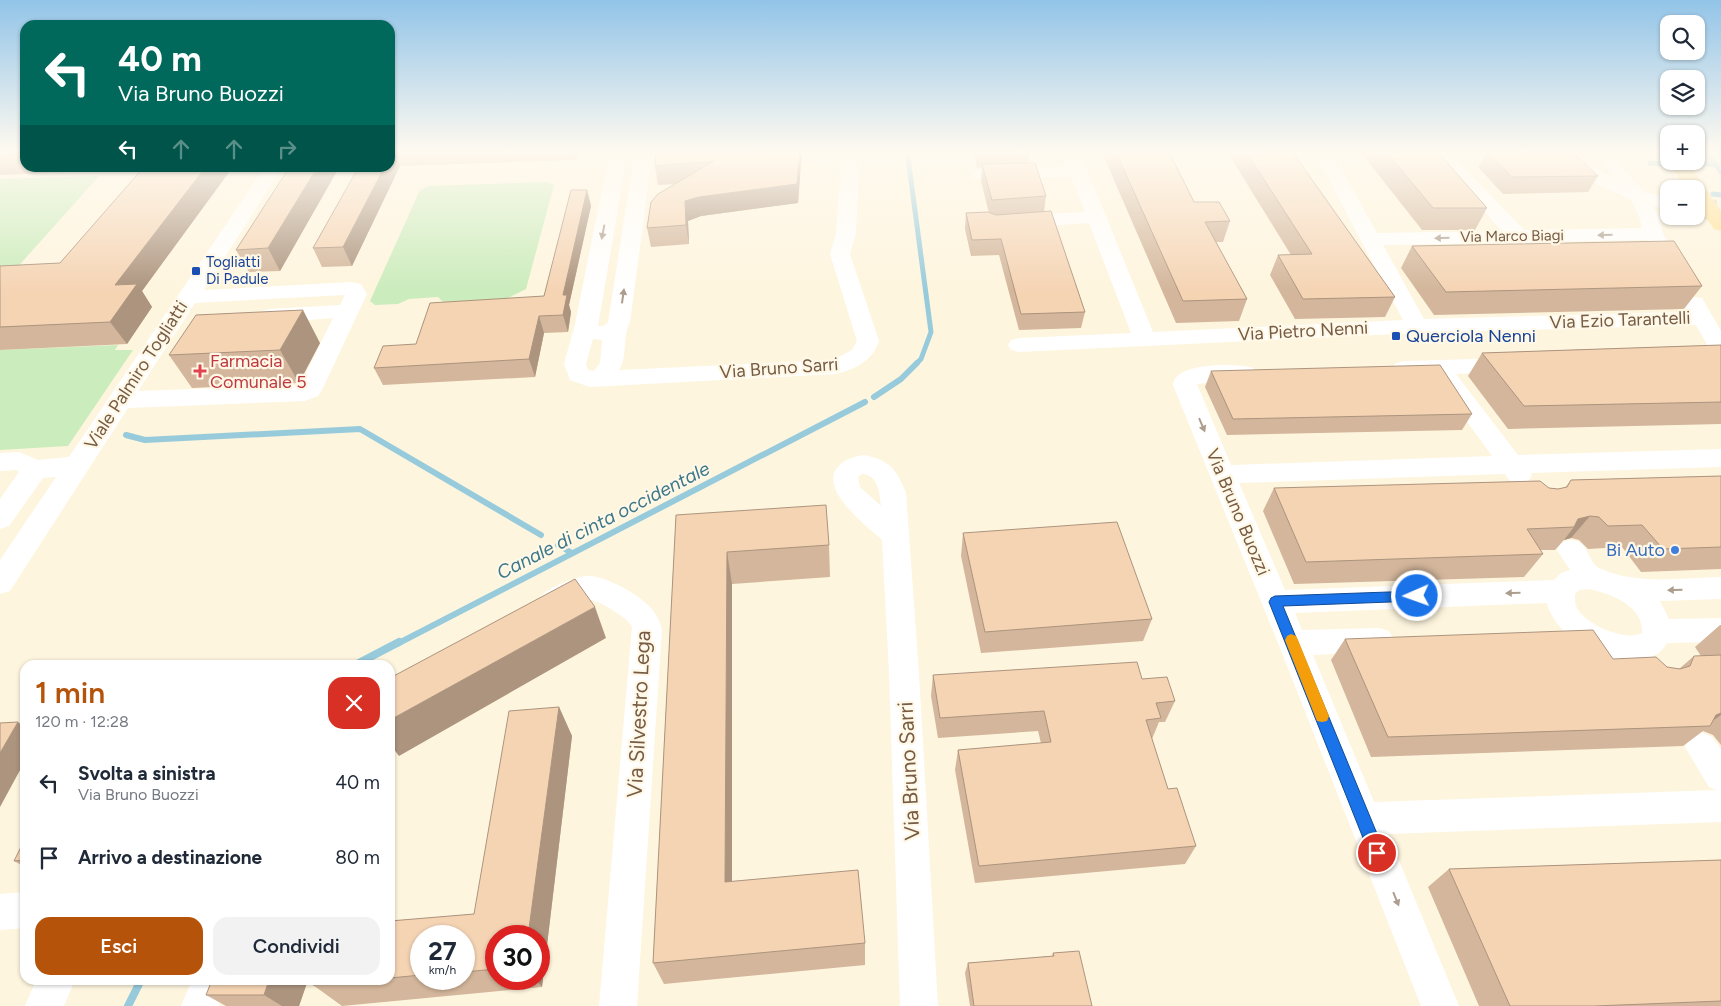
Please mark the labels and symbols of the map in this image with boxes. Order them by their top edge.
one-way arrow [599,225,607,241]
street label: Via Marco Biagi [1460,226,1564,246]
one-way arrow [1596,231,1612,239]
one-way arrow [1434,234,1450,242]
place label: Togliatti Di Padule [206,253,268,288]
marker: Togliatti Di Padule [190,265,202,277]
one-way arrow [619,287,627,303]
street label: Viale Palmiro Togliatti [80,297,192,453]
street label: Via Ezio Tarantelli [1549,307,1691,333]
street label: Via Pietro Nenni [1237,317,1369,345]
place label: Querciola Nenni [1406,325,1536,347]
marker: Querciola Nenni [1390,330,1402,342]
place label: Farmacia Comunale 5 [210,350,307,393]
street label: Via Bruno Sarri [719,353,839,383]
marker: Farmacia Comunale 5 [194,365,206,377]
one-way arrow [1198,418,1206,432]
street label: Via Bruno Buozzi [1201,445,1275,579]
water label: Canale di cinta occidentale [493,456,714,584]
place label: Bi Auto [1606,539,1665,561]
marker: Bi Auto [1669,544,1681,556]
position arrow [1390,569,1442,621]
one-way arrow [1667,586,1683,594]
one-way arrow [1504,589,1520,597]
street label: Via Silvestro Lega [622,630,655,798]
street label: Via Bruno Sarri [892,701,925,841]
pin [1356,832,1398,874]
one-way arrow [1392,892,1400,907]
speed limit sign: 30 [485,925,550,990]

